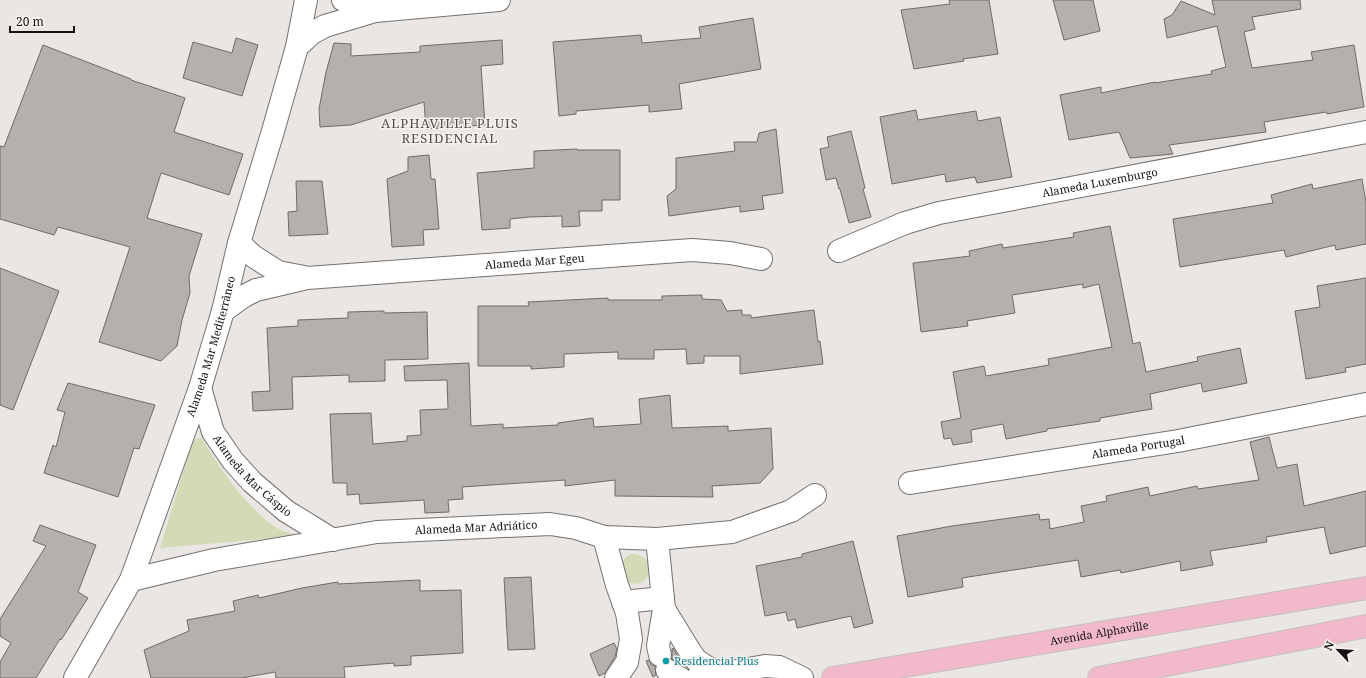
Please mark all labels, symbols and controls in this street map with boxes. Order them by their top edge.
scale bar [10,8,74,34]
text: 20 m [16,13,44,30]
district label: ALPHAVILLE PLUIS RESIDENCIAL [381,114,519,147]
street label: Alameda Luxemburgo [1041,164,1159,200]
street label: Alameda Mar Egeu [484,250,585,272]
street label: Alameda Mar Mediterrâneo [182,274,238,419]
street label: Alameda Mar Cáspio [210,431,295,520]
street label: Alameda Portugal [1090,432,1187,461]
street label: Alameda Mar Adriático [415,517,538,537]
street label: Avenida Alphaville [1049,617,1150,648]
north arrow [1318,630,1358,670]
text: N [1320,638,1337,653]
place label: Residencial Plus [674,653,759,668]
marker: Residencial Plus [661,656,671,666]

